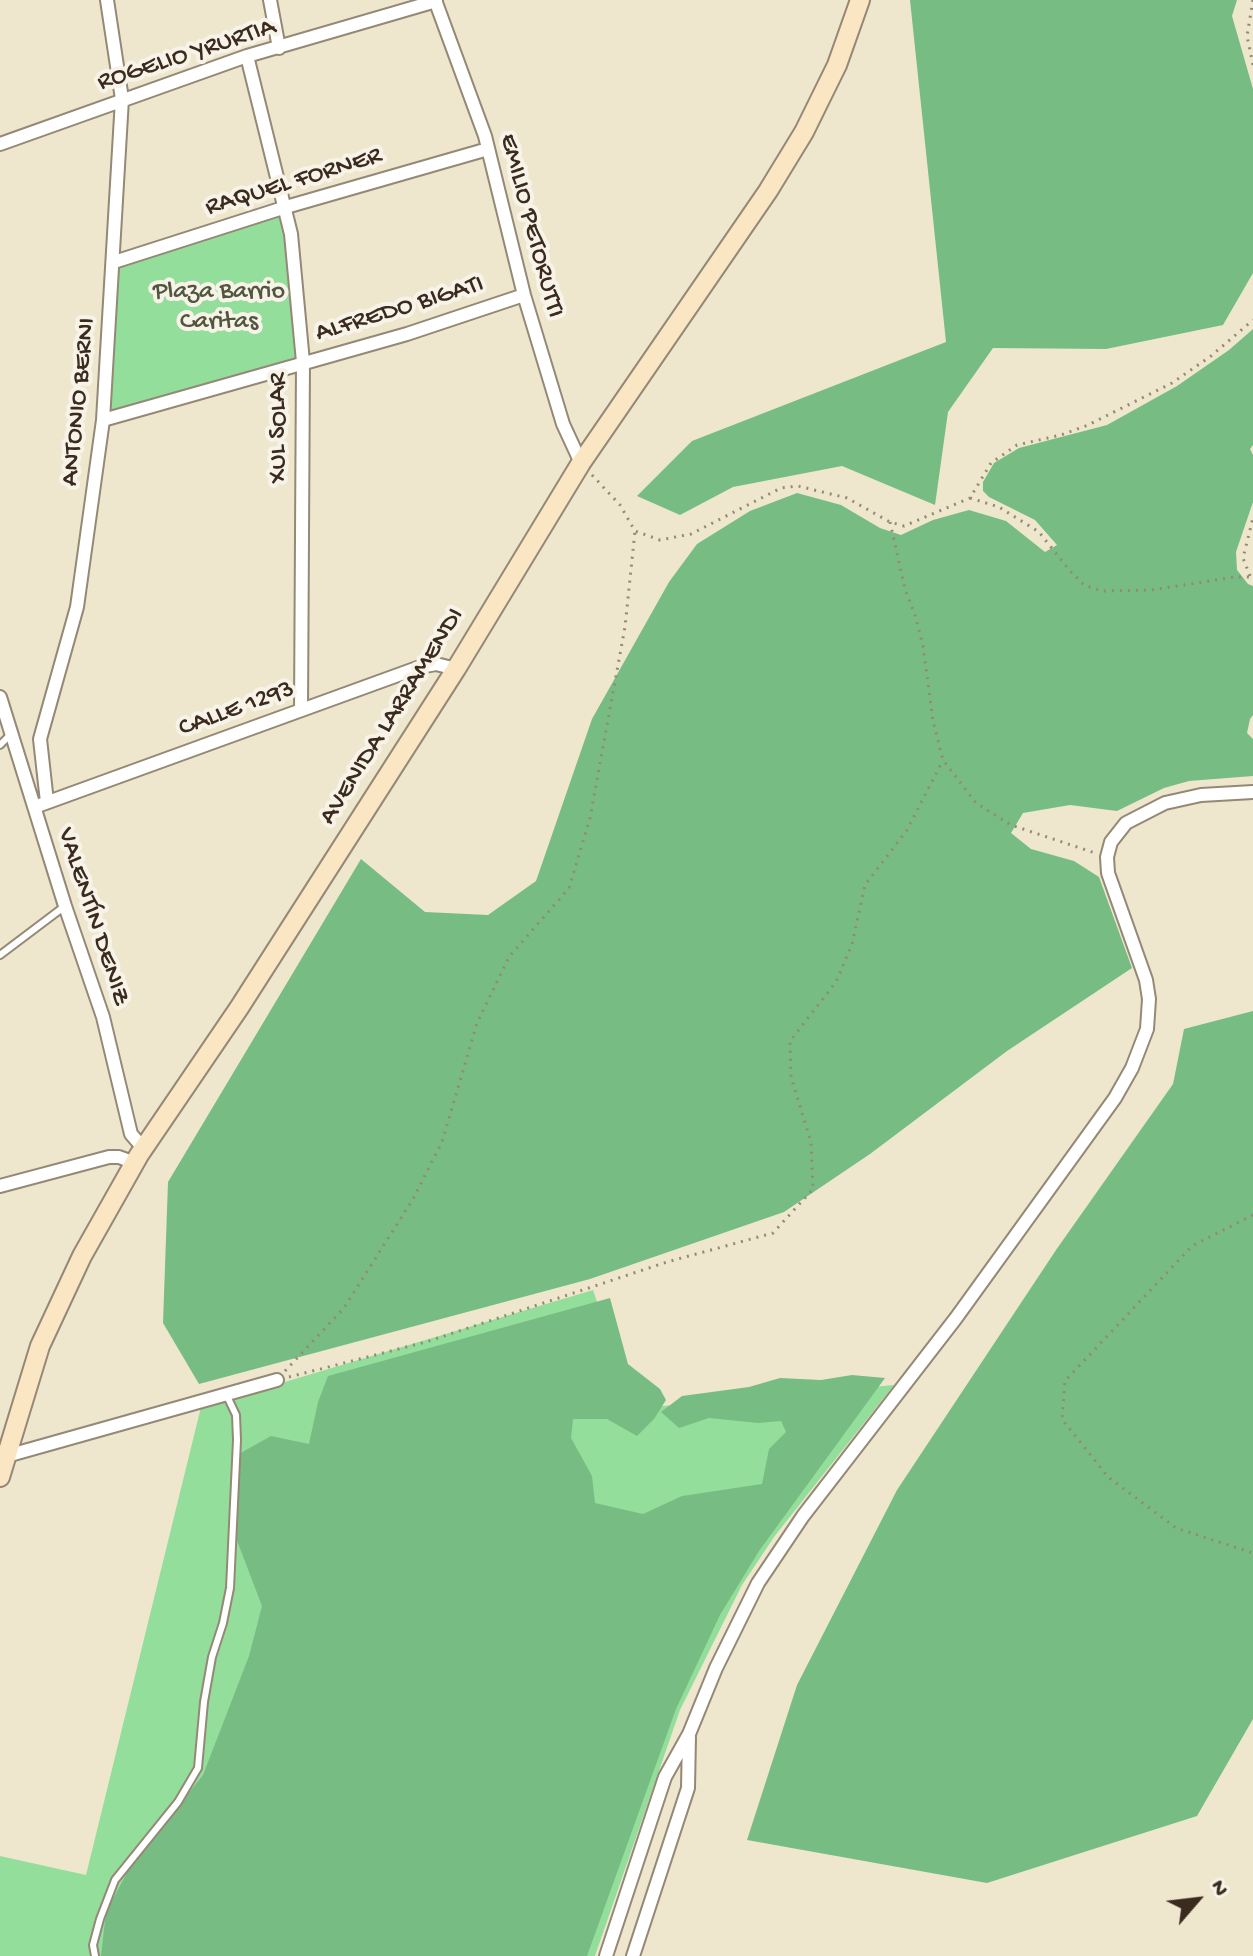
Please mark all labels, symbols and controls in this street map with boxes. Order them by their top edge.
street label: ROGELIO YRURTIA [94,13,280,99]
street label: EMILIO PETORUTTI [490,131,570,321]
street label: RAQUEL FORNER [202,141,386,225]
street label: ALFREDO BIGATI [312,270,488,350]
park label: Plaza Barrio Caritas [153,277,285,338]
street label: ANTONIO BERNI [56,316,104,488]
street label: XUL SOLAR [264,373,296,483]
street label: AVENIDA LARRAMENDI [314,603,472,831]
street label: CALLE 1293 [175,675,299,745]
street label: VALENTÍN DENIZ [49,824,135,1010]
north arrow [1157,1860,1237,1940]
text: N [1203,1876,1233,1901]

